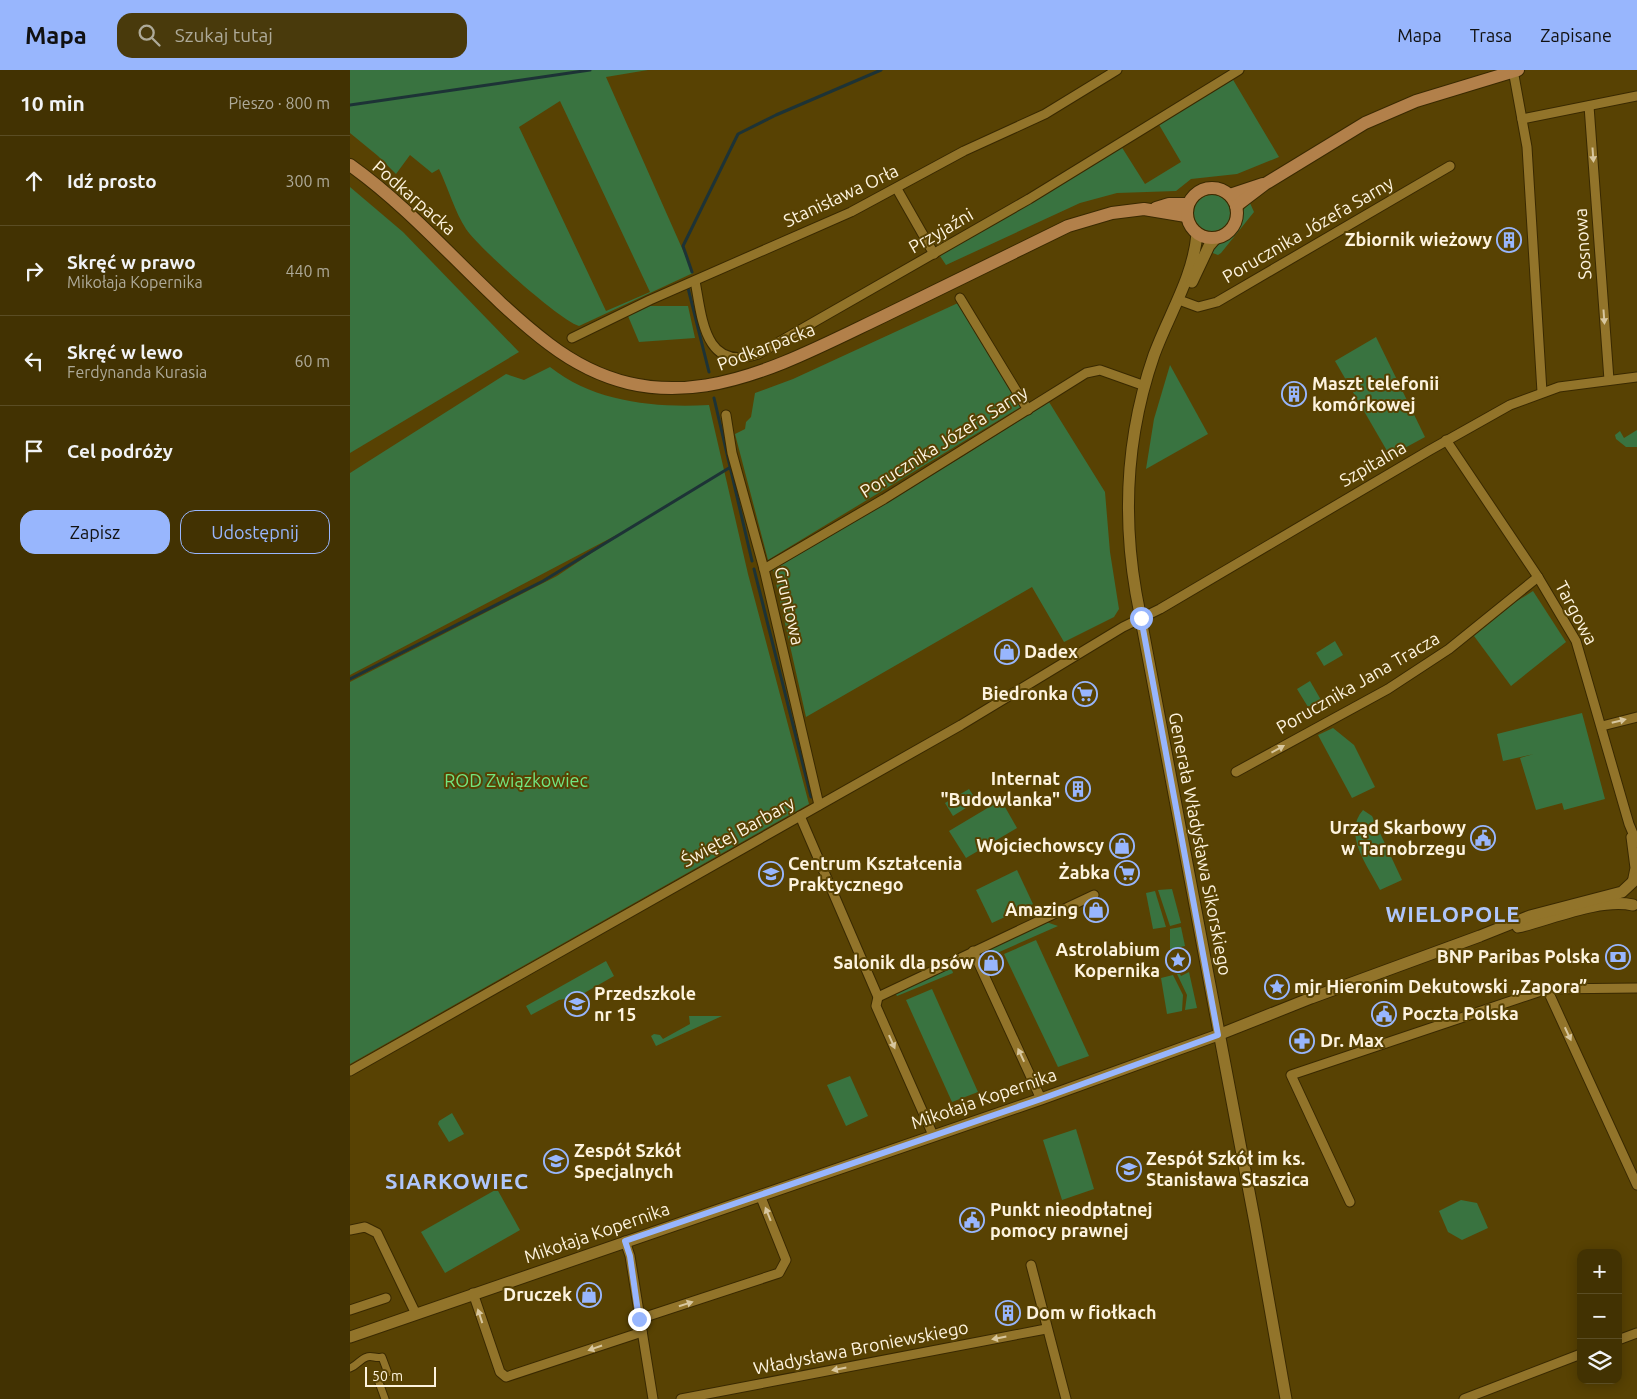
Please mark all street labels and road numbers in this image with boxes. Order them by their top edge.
street label: Podkarpacka [369,156,460,239]
street label: Stanisława Orła [780,160,901,230]
street label: Porucznika Józefa Sarny [1219,172,1397,286]
street label: Przyjaźni [905,204,976,257]
street label: Sosnowa [1570,208,1594,281]
street label: Podkarpacka [714,318,817,374]
street label: Porucznika Józefa Sarny [856,381,1031,501]
street label: Szpitalna [1336,436,1409,490]
street label: Gruntowa [771,565,809,647]
street label: Targowa [1552,577,1602,648]
street label: Porucznika Jana Tracza [1272,627,1443,737]
street label: Generała Władysława Sikorskiego [1166,711,1236,977]
street label: Świętej Barbary [677,791,798,870]
street label: Mikołaja Kopernika [908,1064,1059,1132]
street label: Mikołaja Kopernika [521,1198,672,1266]
street label: Władysława Broniewskiego [752,1316,970,1378]

